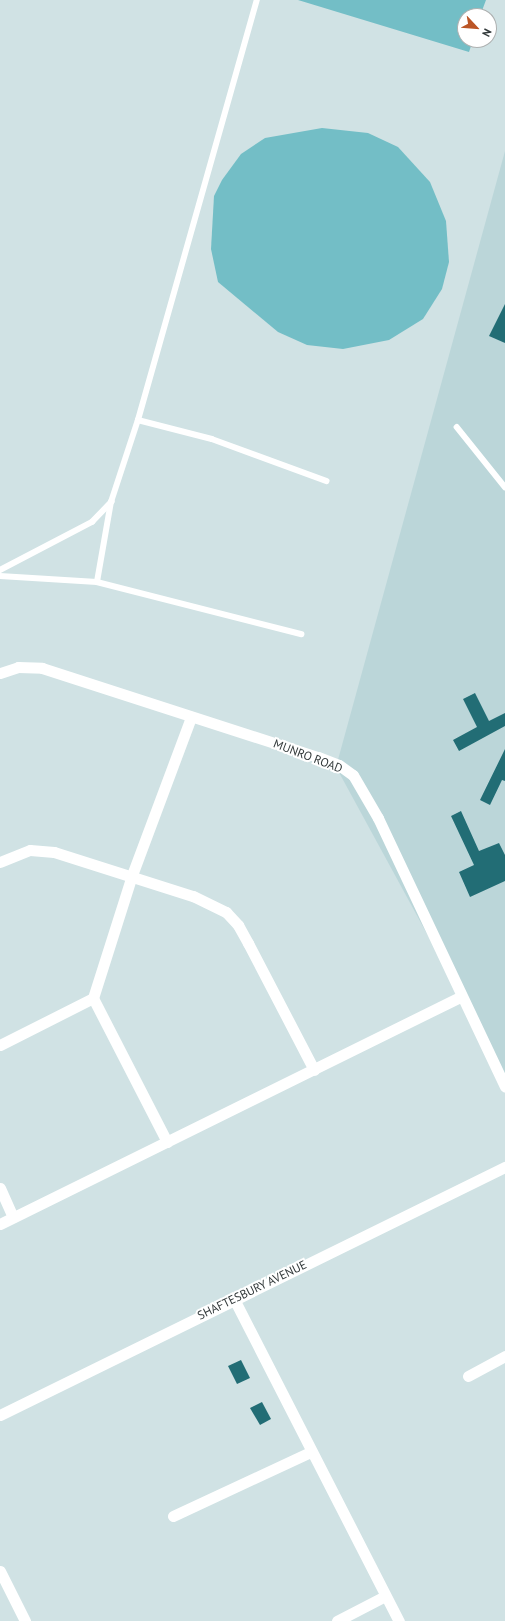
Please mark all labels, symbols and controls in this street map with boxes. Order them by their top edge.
north arrow [457,8,497,48]
text: N [479,26,495,39]
street label: MUNRO ROAD [271,736,345,776]
street label: SHAFTESBURY AVENUE [195,1257,309,1323]

